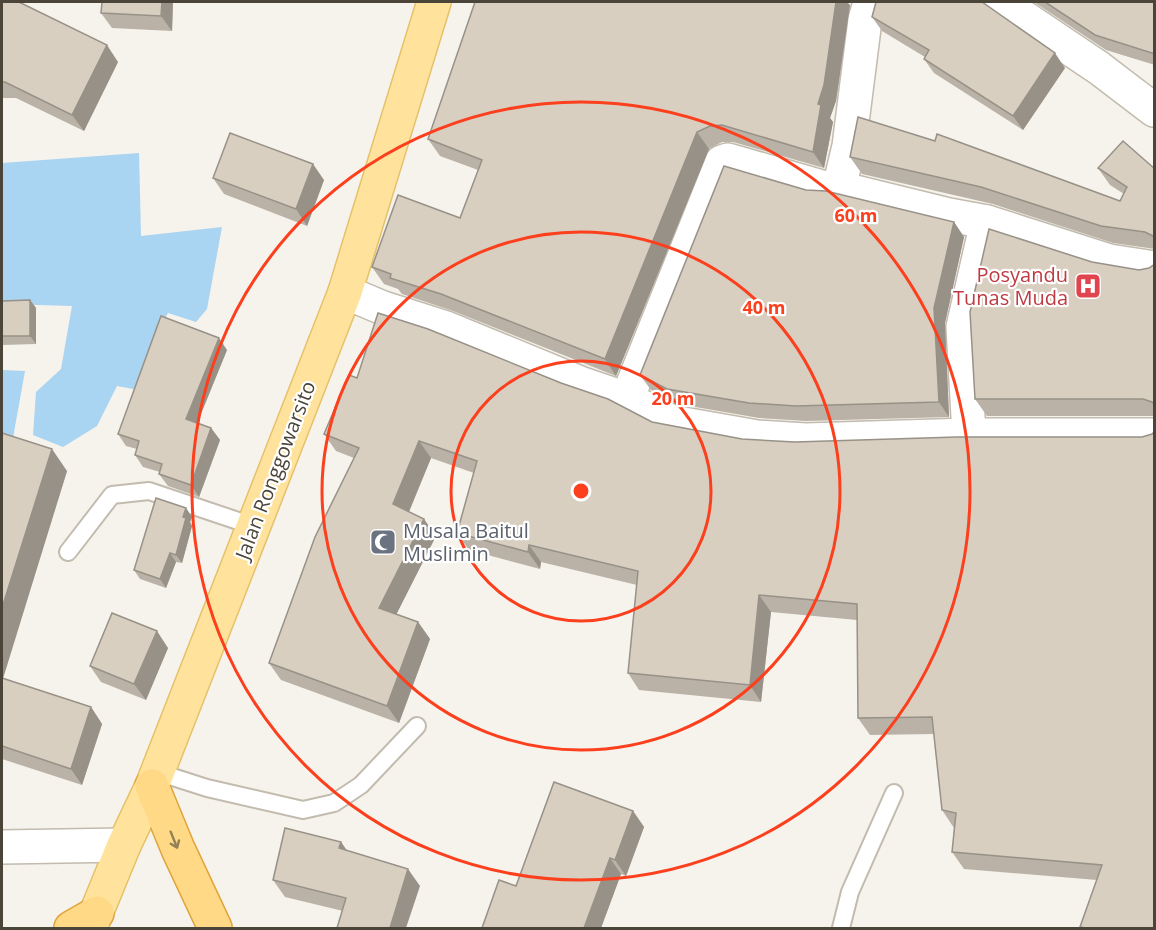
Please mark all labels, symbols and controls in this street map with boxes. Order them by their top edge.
text: 60 m [835,203,877,227]
place label: Posyandu Tunas Muda [953,261,1068,311]
hospital icon: Posyandu Tunas Muda [1073,271,1103,301]
text: 40 m [743,295,785,319]
street label: Jalan Ronggowarsito [228,377,321,565]
text: 20 m [652,386,694,410]
centre of rings [571,481,591,501]
place label: Musala Baitul Muslimin [403,517,529,567]
mosque icon: Musala Baitul Muslimin [368,527,398,557]
one-way arrow [169,830,180,849]

